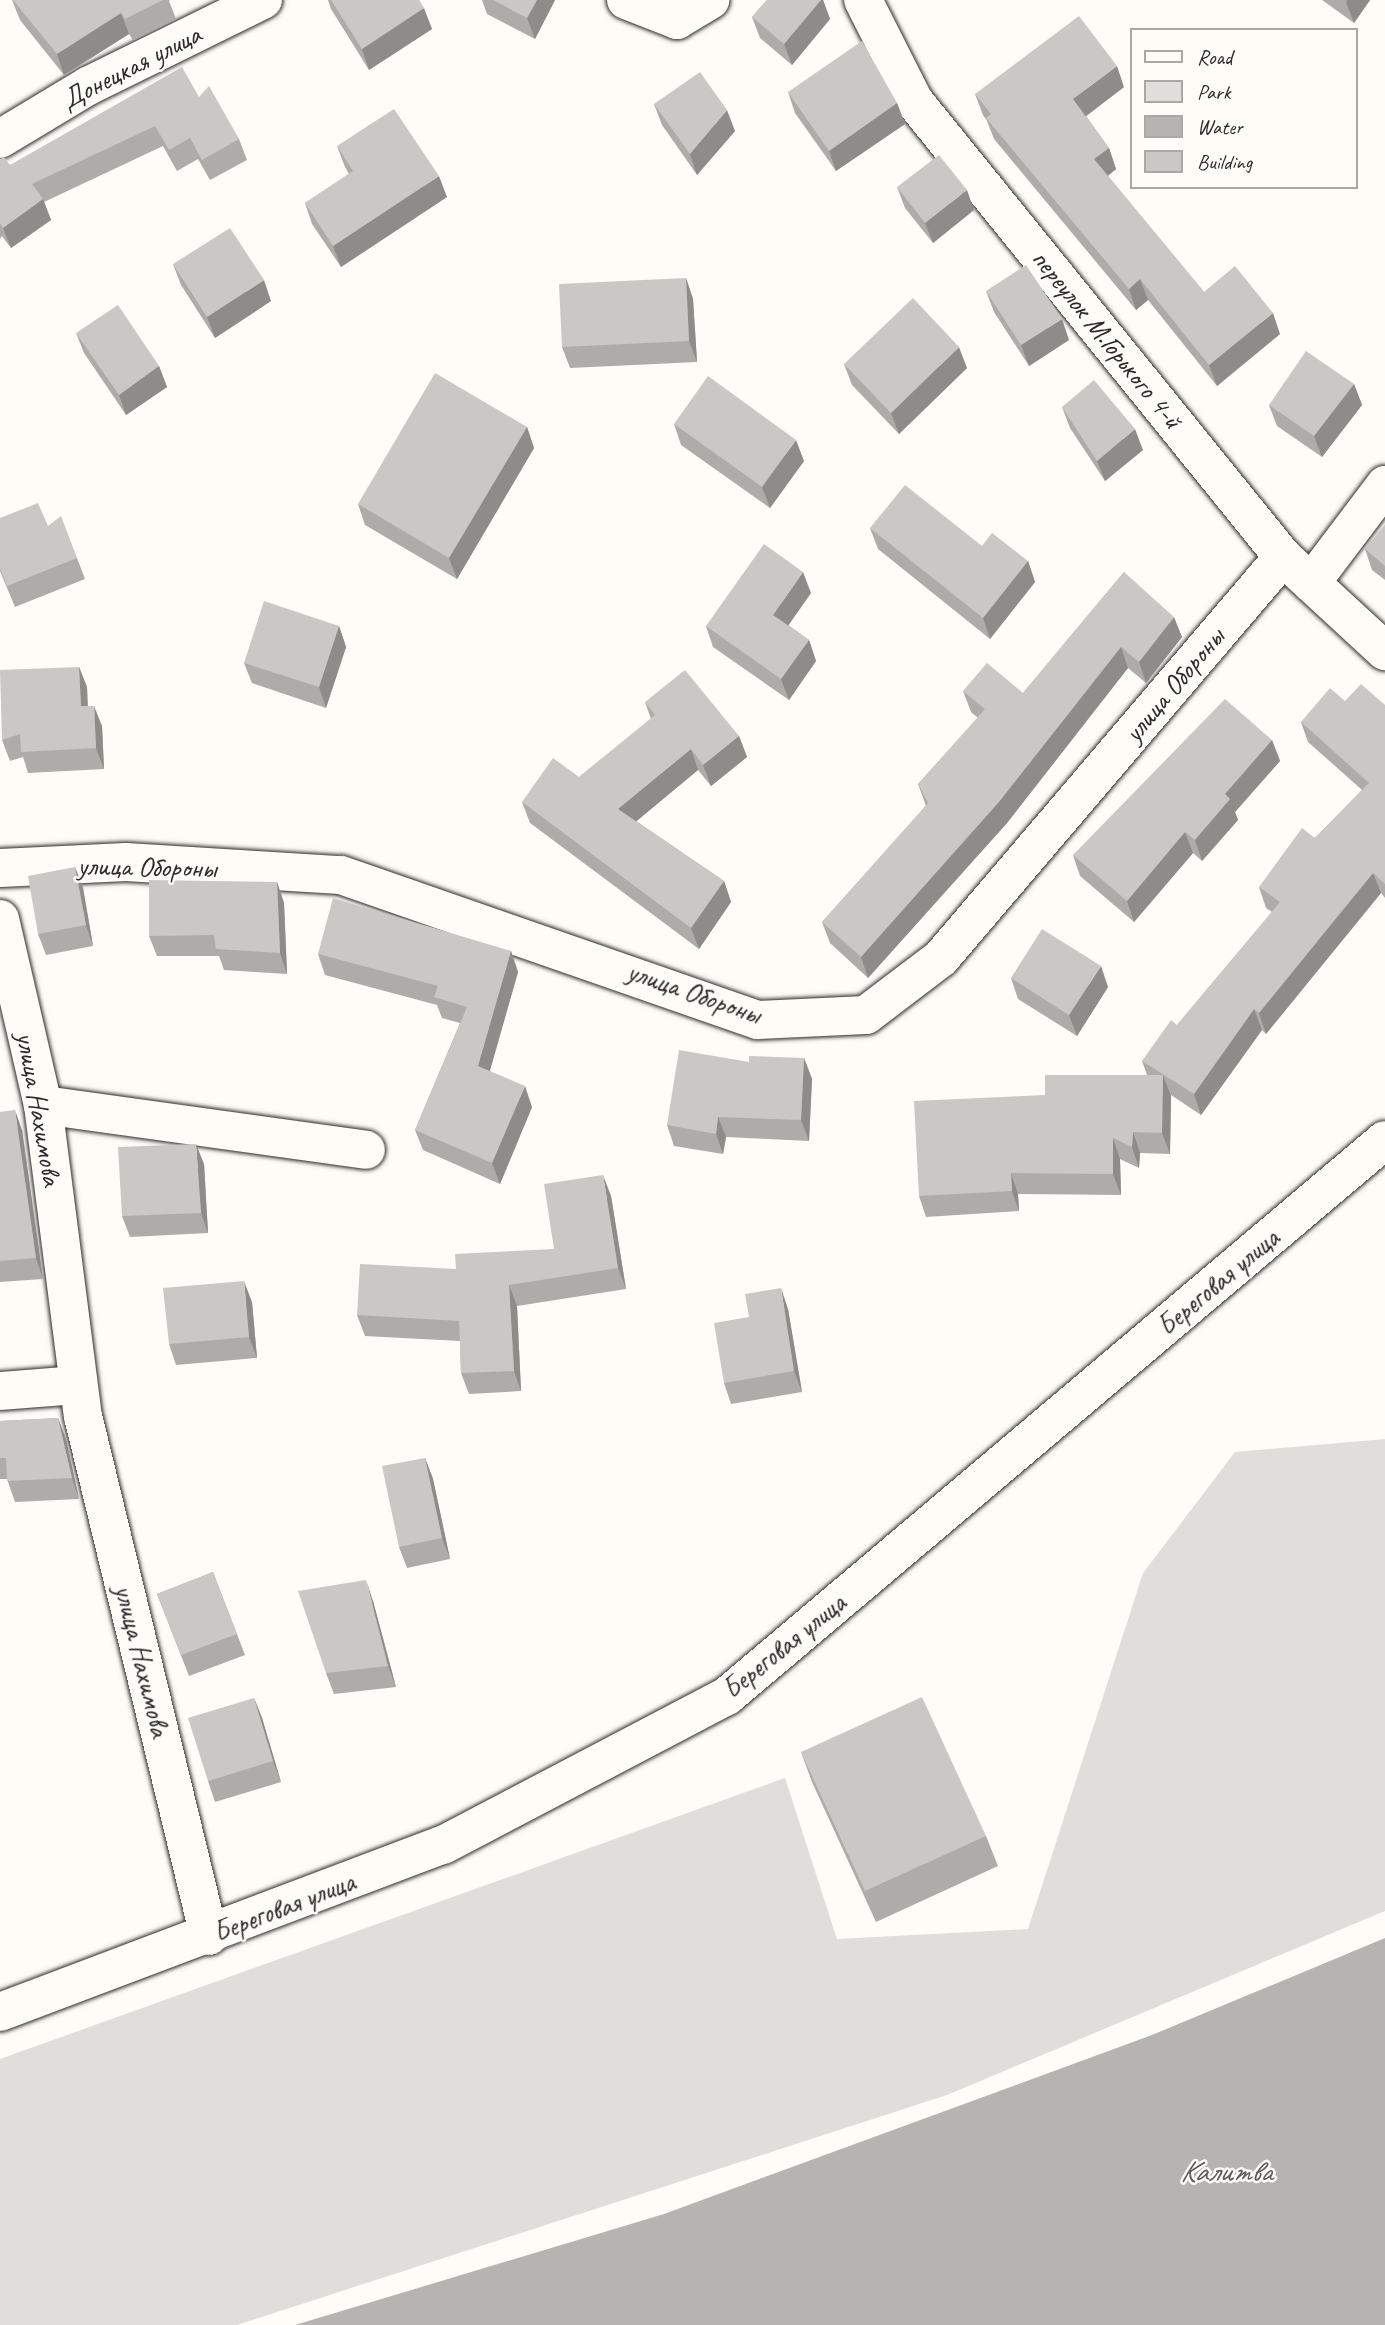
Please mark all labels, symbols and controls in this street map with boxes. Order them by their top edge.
street label: Донецкая улица [55,17,207,117]
legend [1130,28,1357,189]
text: Road [1197,44,1232,70]
text: Park [1197,79,1230,105]
text: Water [1197,114,1243,140]
text: Building [1197,149,1252,175]
street label: переулок М.Горького 4-й [1024,242,1190,436]
street label: улица Обороны [1116,621,1232,749]
street label: улица Обороны [77,849,217,885]
street label: улица Обороны [622,954,766,1032]
street label: улица Нахимова [9,1029,69,1189]
street label: Береговая улица [1149,1221,1287,1343]
street label: улица Нахимова [107,1581,177,1741]
street label: Береговая улица [715,1585,853,1707]
street label: Береговая улица [208,1864,360,1950]
water label: Калитва [1180,2153,1272,2189]

